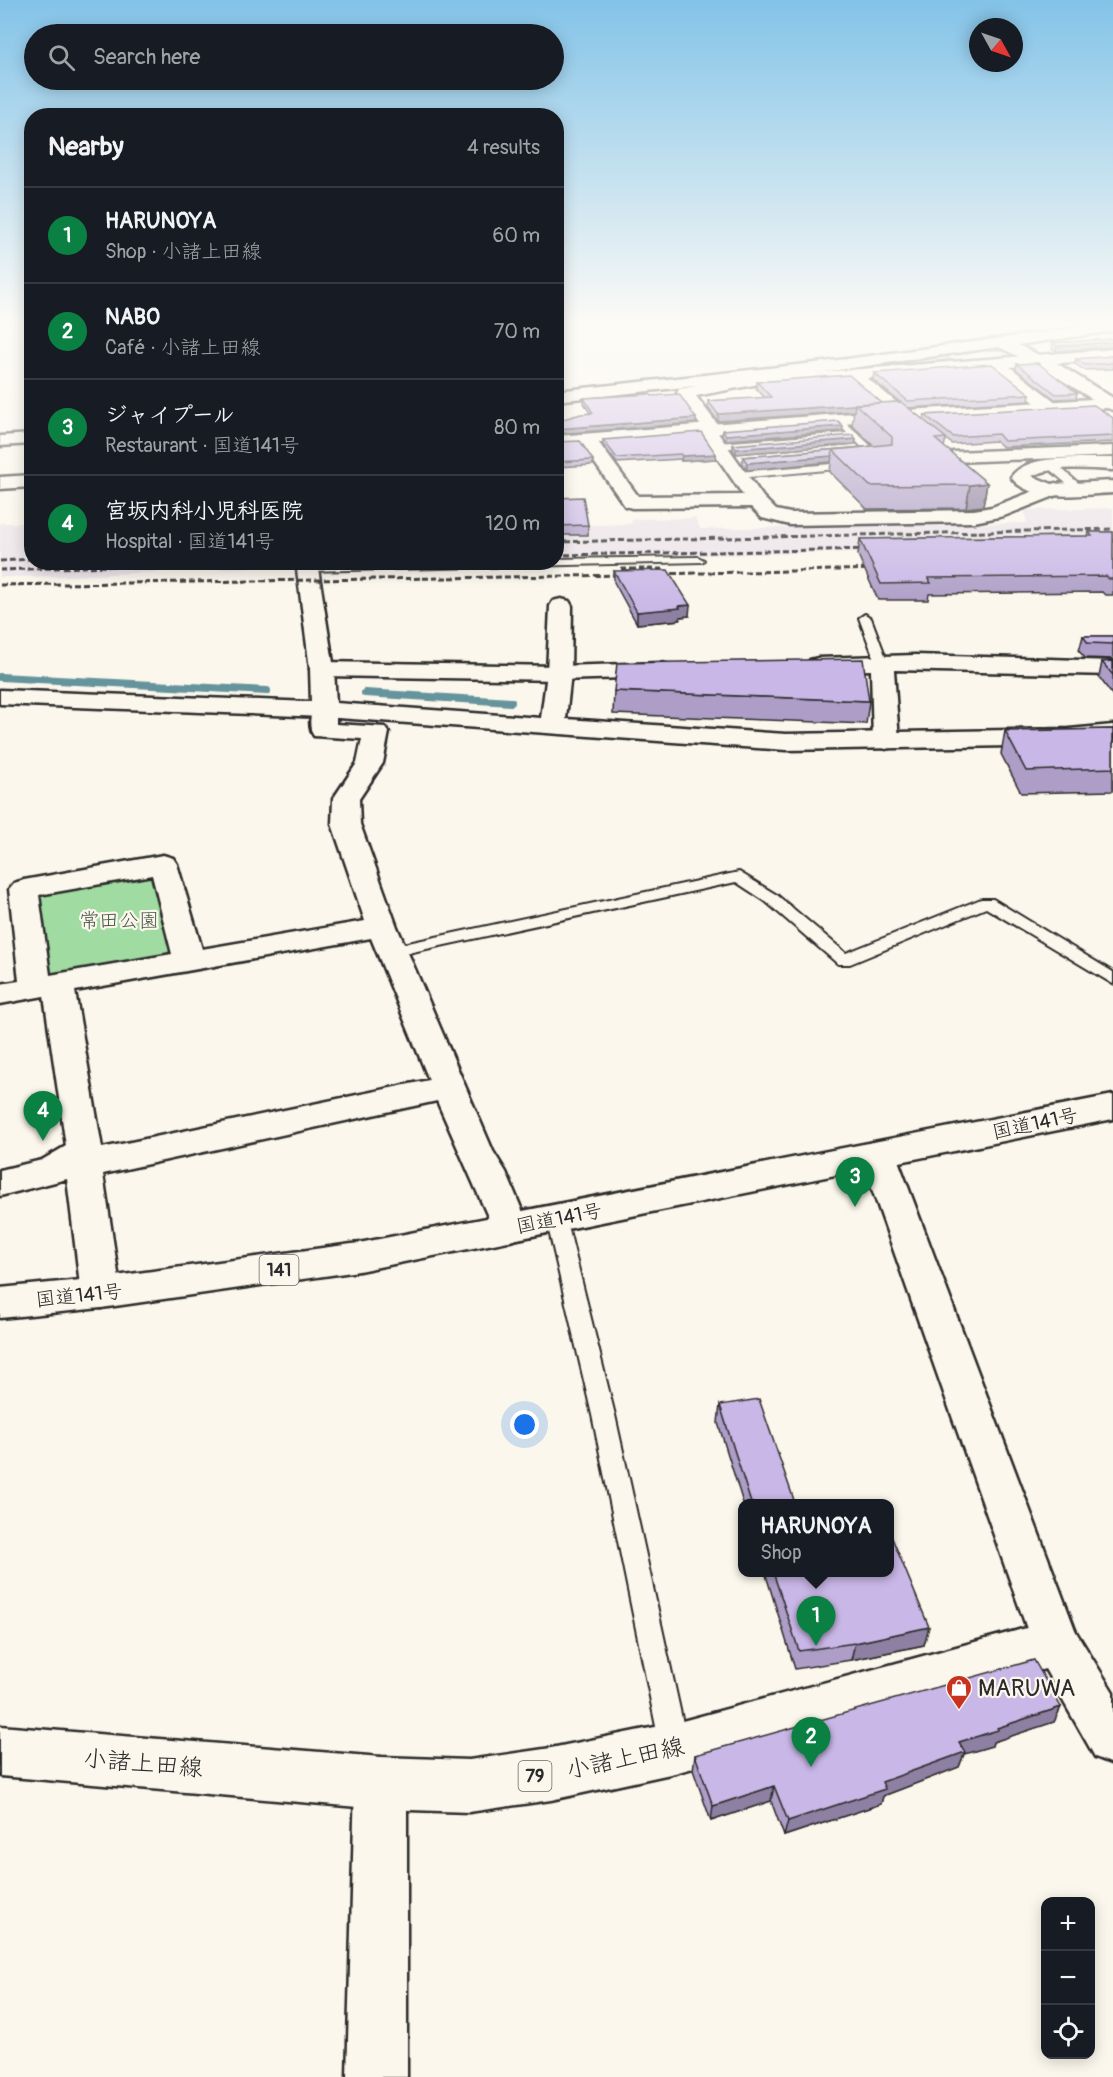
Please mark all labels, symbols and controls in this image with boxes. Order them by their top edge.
north arrow [969,18,1023,72]
search box [24,24,564,90]
icon: search [45,41,78,74]
text: Search here [93,43,200,71]
text: Nearby [48,131,124,163]
text: 4 results [467,135,540,160]
text: HARUNOYA [105,207,216,235]
text: 1 [64,223,71,248]
text: 60 m [493,223,540,248]
text: Shop · 小諸上田線 [105,239,262,264]
text: NABO [105,303,160,331]
text: 2 [62,319,73,344]
text: 70 m [494,319,540,344]
text: Café · 小諸上田線 [105,335,261,360]
text: ジャイプール [105,401,235,429]
text: 3 [62,415,73,440]
text: 80 m [494,415,540,440]
text: Restaurant · 国道141号 [105,433,300,458]
text: 宮坂内科小児科医院 [105,497,303,525]
text: 4 [62,511,73,536]
text: 120 m [485,511,540,536]
text: Hospital · 国道141号 [105,529,275,554]
park label: 常田公園 [79,908,159,933]
pin: 4 [24,1092,63,1141]
street label: 国道141号 [990,1102,1080,1145]
pin: 3 [836,1158,874,1207]
street label: 国道141号 [514,1198,604,1239]
road number: 141 [260,1255,298,1285]
street label: 国道141号 [34,1279,124,1312]
your location [510,1410,539,1439]
popup [738,1499,894,1577]
text: HARUNOYA [760,1512,872,1540]
text: Shop [760,1540,802,1565]
pin: 1 [796,1596,836,1646]
shop icon: MARUWA [944,1673,974,1711]
place label: MARUWA [978,1674,1075,1703]
pin: 2 [792,1718,830,1767]
street label: 小諸上田線 [563,1732,687,1785]
street label: 小諸上田線 [82,1744,204,1783]
road number: 79 [518,1761,552,1791]
map controls [1041,1897,1095,2059]
button: + [1041,1897,1095,1951]
button: − [1041,1951,1095,2005]
button: locate [1041,2005,1095,2059]

